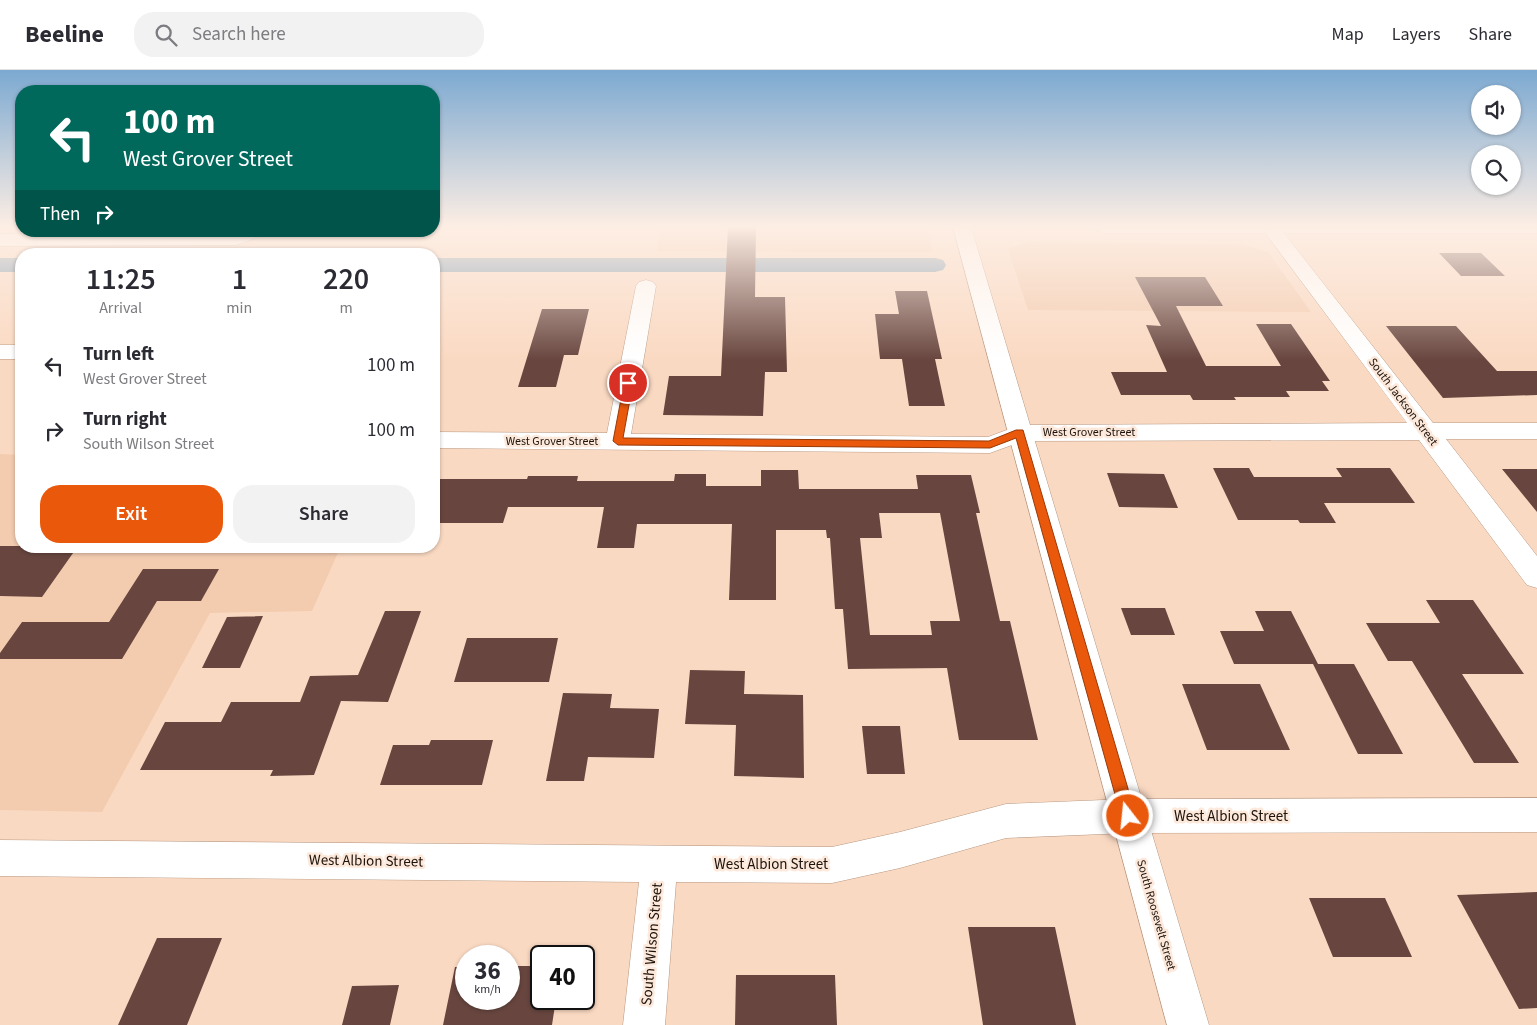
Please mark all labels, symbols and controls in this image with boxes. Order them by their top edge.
search box [134,12,484,57]
text: Beeline [25,17,104,52]
icon: search [152,21,180,49]
text: Search here [192,21,286,48]
text: Map [1332,22,1364,47]
text: Layers [1392,22,1441,47]
text: Share [1469,22,1512,47]
map controls [1471,85,1521,195]
button: sound [1471,85,1521,135]
text: 100 m [123,97,215,147]
icon: left [40,105,105,170]
text: West Grover Street [123,143,293,175]
button: search [1471,145,1521,195]
icon: right [90,200,118,228]
text: Then [40,201,80,228]
text: 11:25 [86,258,156,301]
text: 1 [232,258,247,301]
text: 220 [323,258,369,301]
text: Arrival [99,297,142,319]
text: min [226,297,252,319]
text: m [340,297,353,319]
text: Turn left [83,341,154,368]
icon: left [40,352,68,380]
text: 100 m [367,352,415,379]
street label: South Jackson Street [1364,354,1442,450]
pin [607,362,649,404]
text: West Grover Street [83,368,207,390]
icon: arrive [614,369,642,397]
text: Turn right [83,406,167,433]
icon: right [40,417,68,445]
text: 100 m [367,417,415,444]
street label: West Grover Street [1043,424,1135,441]
text: South Wilson Street [83,433,214,455]
street label: West Grover Street [506,433,598,450]
button: Exit [40,485,223,543]
button: Share [233,485,415,543]
position arrow [1101,789,1153,841]
street label: West Albion Street [1174,806,1288,827]
street label: West Albion Street [309,850,423,872]
street label: West Albion Street [714,854,828,875]
street label: South Roosevelt Street [1132,858,1180,972]
street label: South Wilson Street [636,882,668,1006]
speed limit sign: 40 [530,945,595,1010]
text: 36 [474,953,501,989]
text: km/h [474,981,501,998]

